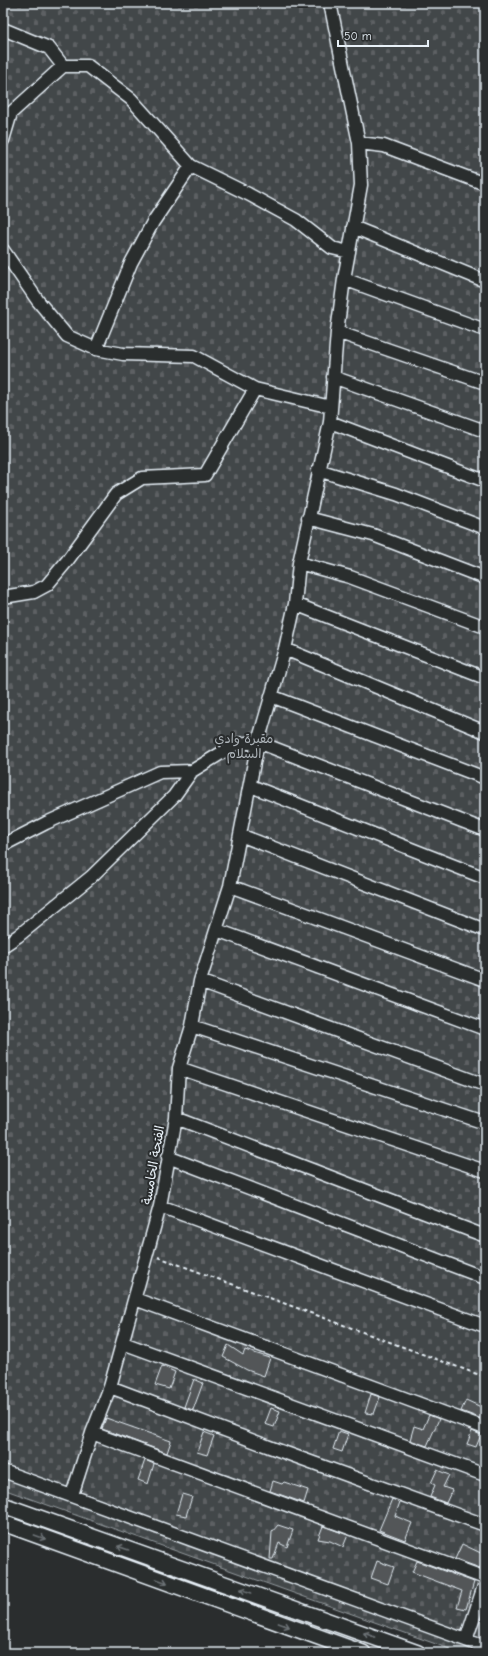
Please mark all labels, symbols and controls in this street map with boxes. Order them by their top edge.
scale bar [338,22,428,48]
text: 50 m [344,29,372,43]
park label: مقبرة وادي السلام [215,731,273,764]
street label: الفتحة الخامسة [139,1124,167,1206]
one-way arrow [33,1533,45,1541]
one-way arrow [117,1544,130,1551]
one-way arrow [156,1577,168,1585]
one-way arrow [240,1587,252,1595]
one-way arrow [278,1621,290,1629]
one-way arrow [363,1630,375,1638]

